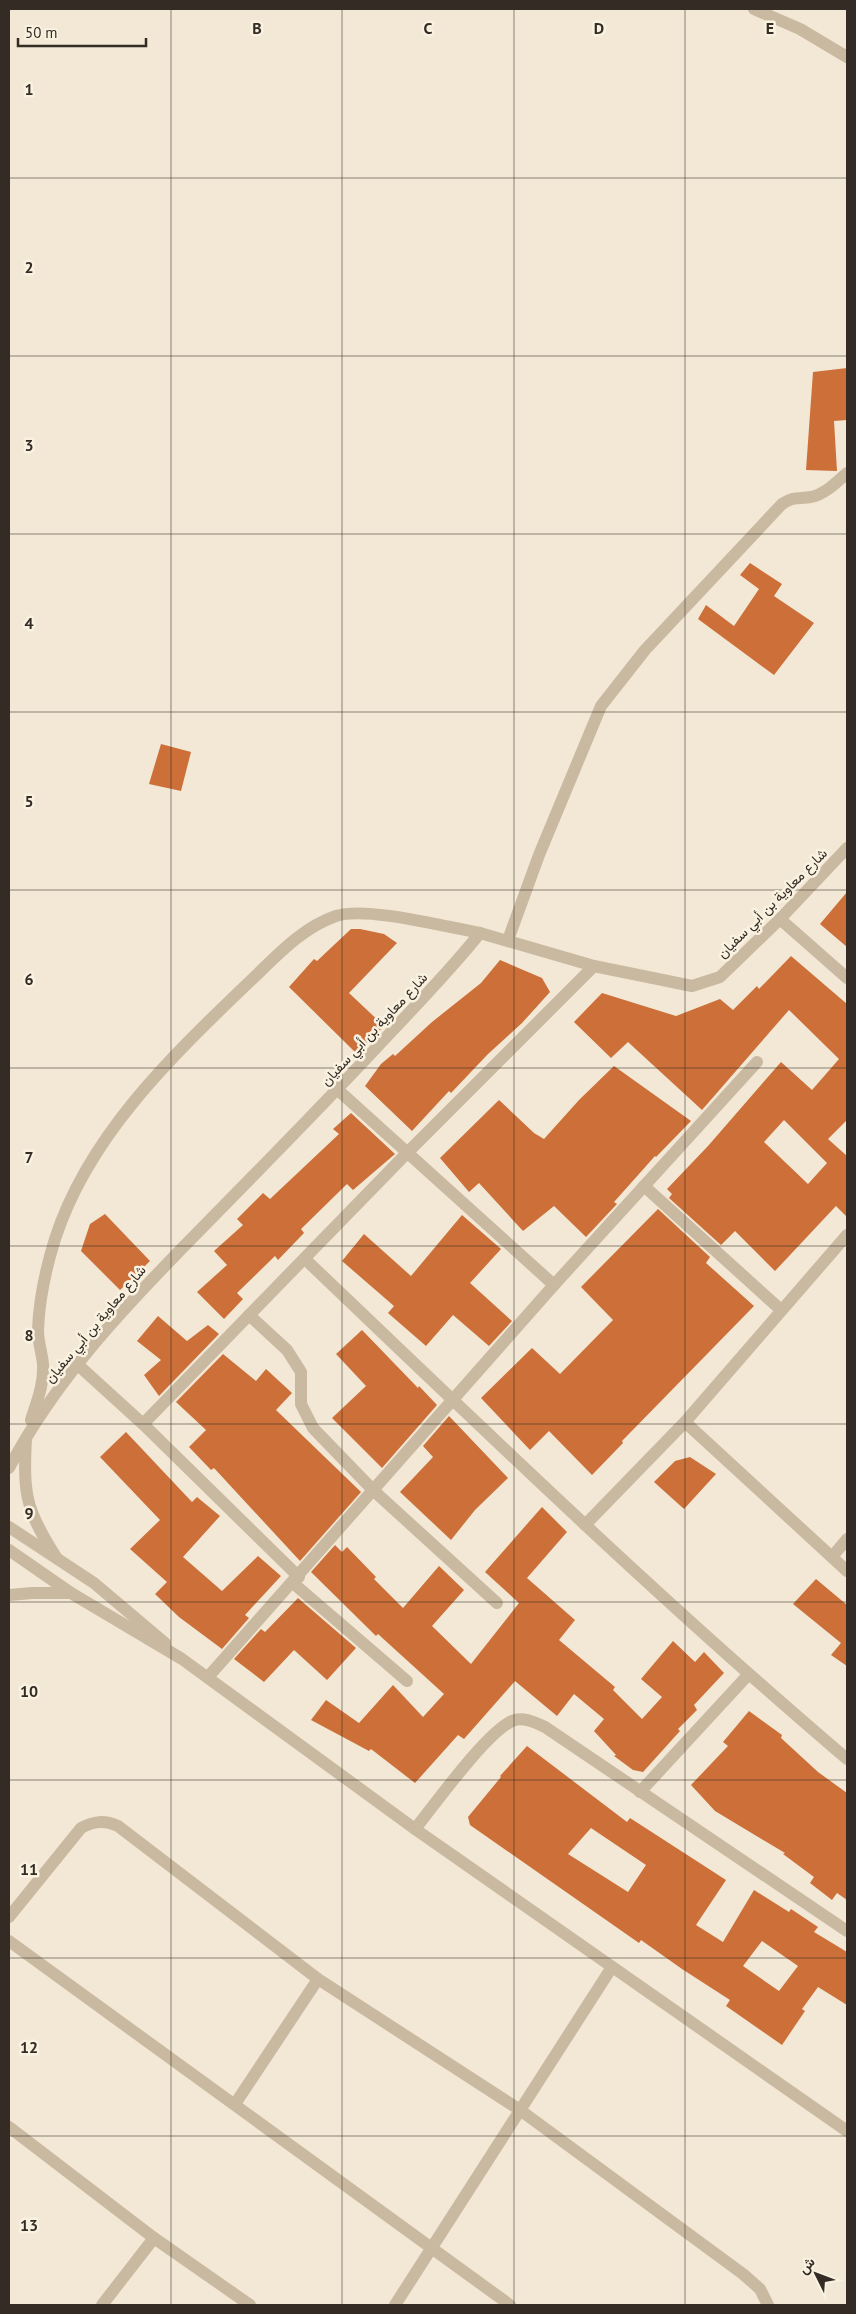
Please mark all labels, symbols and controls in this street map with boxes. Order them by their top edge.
scale bar [18,15,145,47]
text: B [252,18,262,38]
text: C [424,18,433,38]
text: D [594,18,604,38]
text: E [766,18,774,38]
text: 50 m [25,23,58,42]
text: 1 [24,79,34,99]
text: 2 [24,257,34,277]
text: 3 [24,435,34,455]
text: 4 [24,613,34,633]
text: 5 [24,791,34,811]
street label: شارع معاوية بن أبي سفيان [713,844,833,964]
text: 6 [24,969,34,989]
street label: شارع معاوية بن أبي سفيان [317,969,433,1091]
text: 7 [24,1147,34,1167]
street label: شارع معاوية بن أبي سفيان [40,1261,152,1389]
text: 8 [24,1325,34,1345]
text: 9 [24,1503,34,1523]
text: 10 [20,1681,38,1701]
text: 11 [20,1859,38,1879]
text: 12 [20,2037,38,2057]
text: 13 [20,2215,38,2235]
north arrow [791,2249,841,2299]
text: ش [794,2253,819,2278]

